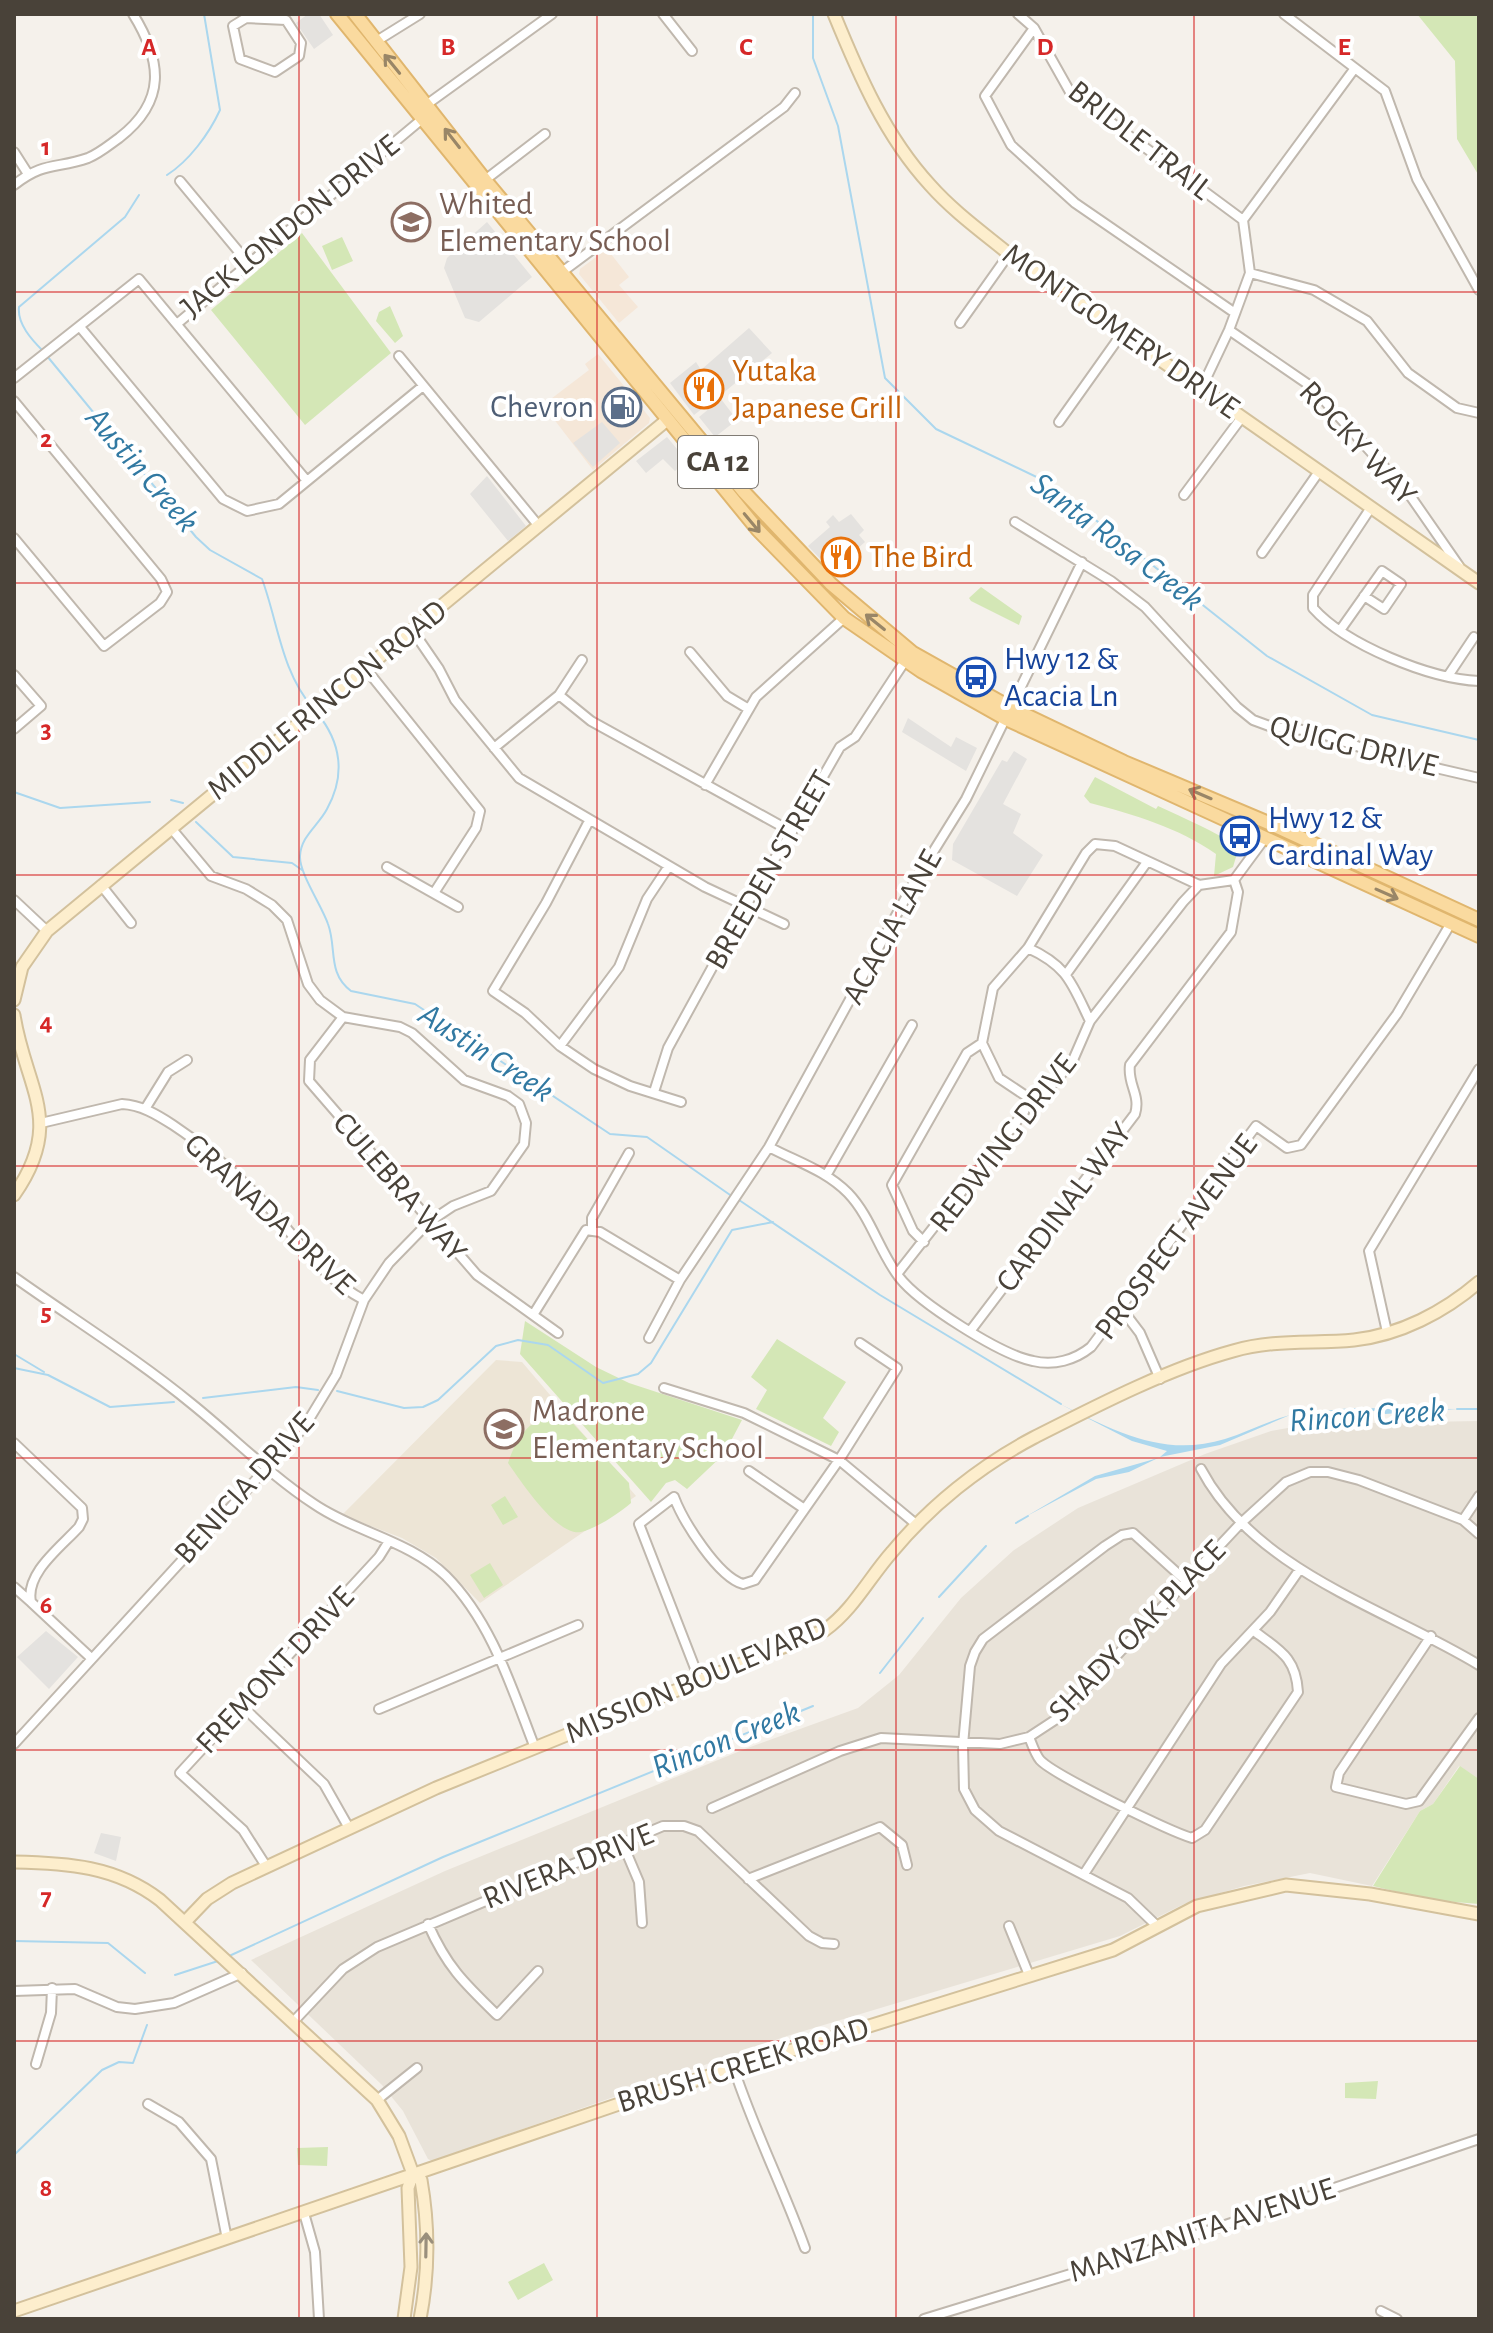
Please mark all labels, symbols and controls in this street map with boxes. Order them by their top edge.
text: A [141,34,157,60]
text: B [440,34,456,60]
text: C [739,34,753,60]
text: D [1036,34,1054,60]
text: E [1337,34,1351,60]
one-way arrow [384,54,401,75]
street label: BRIDLE TRAIL [1062,74,1218,206]
one-way arrow [444,128,461,149]
street label: JACK LONDON DRIVE [175,129,405,323]
text: 1 [41,134,51,160]
place label: Whited Elementary School [439,188,671,257]
school or university icon: Whited Elementary School [390,201,432,243]
street label: MONTGOMERY DRIVE [997,237,1245,425]
place label: Yutaka Japanese Grill [732,355,902,424]
restaurant icon: Yutaka Japanese Grill [683,368,725,410]
street label: ROCKY WAY [1293,375,1423,511]
fuel station icon: Chevron [601,386,643,428]
place label: Chevron [490,391,594,423]
water label: Austin Creek [78,400,205,539]
text: 2 [40,426,52,452]
road number: CA 12 [678,436,758,488]
water label: Santa Rosa Creek [1024,466,1210,618]
one-way arrow [743,513,761,533]
restaurant icon: The Bird [820,536,862,578]
place label: The Bird [869,541,973,573]
street label: MIDDLE RINCON ROAD [201,594,453,806]
one-way arrow [865,613,886,631]
place label: Hwy 12 & Acacia Ln [1004,643,1119,712]
bus stop icon: Hwy 12 & Acacia Ln [955,656,997,698]
street label: QUIGG DRIVE [1267,710,1441,782]
text: 3 [40,717,52,743]
street label: BREEDEN STREET [699,765,839,975]
one-way arrow [1188,786,1212,800]
place label: Hwy 12 & Cardinal Way [1268,802,1433,871]
bus stop icon: Hwy 12 & Cardinal Way [1219,815,1261,857]
street label: ACACIA LANE [837,845,947,1009]
one-way arrow [1375,887,1399,902]
water label: Austin Creek [412,997,559,1109]
text: 4 [39,1009,53,1035]
street label: REDWING DRIVE [924,1048,1082,1238]
street label: CULEBRA WAY [327,1106,473,1268]
street label: CARDINAL WAY [990,1116,1138,1298]
street label: GRANADA DRIVE [179,1127,361,1301]
street label: PROSPECT AVENUE [1089,1129,1263,1345]
text: 5 [40,1300,52,1326]
water label: Rincon Creek [1288,1394,1446,1438]
place label: Madrone Elementary School [532,1395,764,1464]
street label: BENICIA DRIVE [168,1406,320,1570]
school or university icon: Madrone Elementary School [483,1408,525,1450]
street label: SHADY OAK PLACE [1043,1534,1231,1728]
street label: FREMONT DRIVE [190,1580,360,1760]
text: 6 [40,1592,52,1618]
street label: MISSION BOULEVARD [561,1611,831,1749]
water label: Rincon Creek [647,1695,805,1785]
street label: RIVERA DRIVE [478,1817,658,1915]
text: 7 [40,1884,52,1910]
street label: BRUSH CREEK ROAD [613,2012,873,2118]
street label: MANZANITA AVENUE [1065,2172,1339,2288]
text: 8 [40,2175,52,2201]
one-way arrow [419,2232,434,2259]

